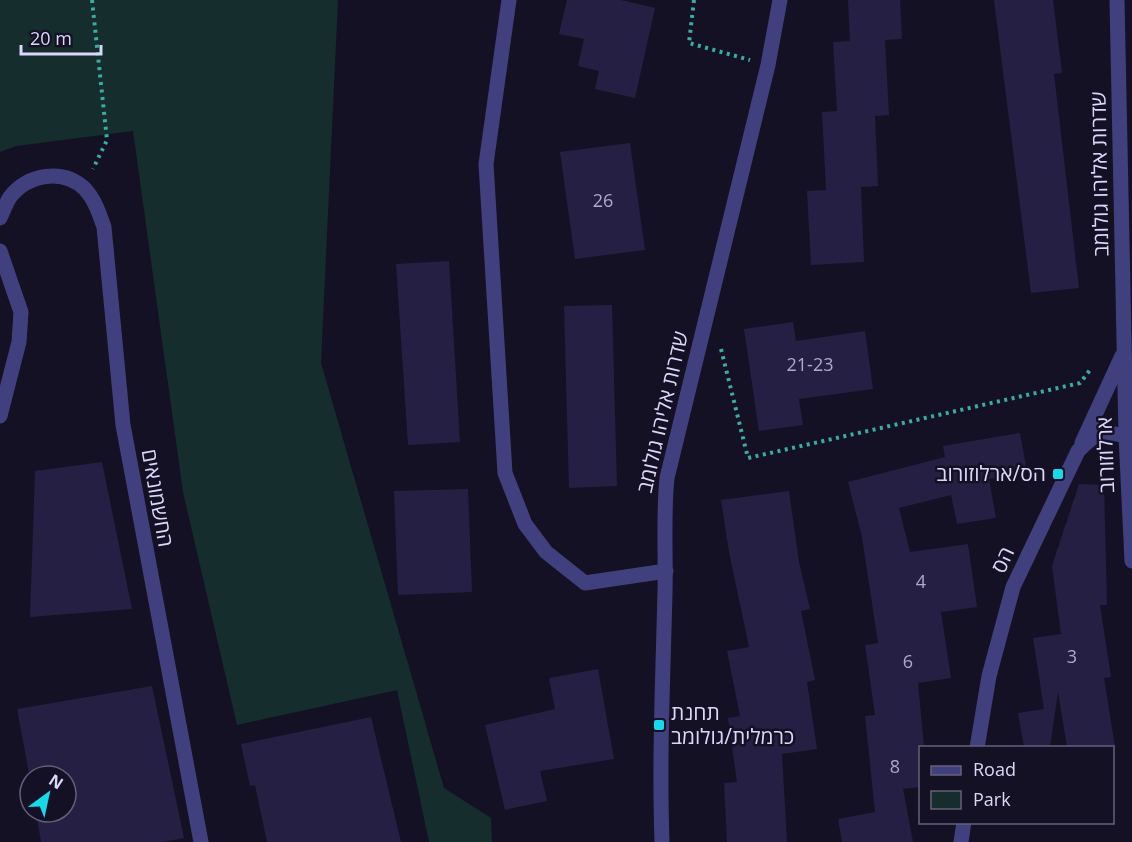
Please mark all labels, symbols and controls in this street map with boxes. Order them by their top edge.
scale bar [21,18,100,56]
text: 20 m [30,26,72,50]
street label: שדרות אליהו גולומב [1084,91,1114,257]
house number: 26 [593,188,613,212]
street label: שדרות אליהו גולומב [630,328,694,495]
house number: 21-23 [787,352,833,376]
street label: ארלוזורוב [1090,417,1120,494]
street label: החשמונאים [136,447,180,549]
place label: הס/ארלוזורוב [937,459,1046,487]
marker: הס/ארלוזורוב [1051,467,1065,481]
street label: הס [984,542,1020,577]
house number: 4 [916,569,926,593]
house number: 3 [1067,644,1077,668]
house number: 6 [903,649,913,673]
place label: תחנת כרמלית/גולומב [671,698,794,750]
marker: תחנת כרמלית/גולומב [652,718,666,732]
legend [919,746,1114,824]
house number: 8 [890,754,900,778]
text: Road [973,757,1016,781]
north arrow [18,764,78,824]
text: N [45,769,68,794]
text: Park [973,787,1011,811]

